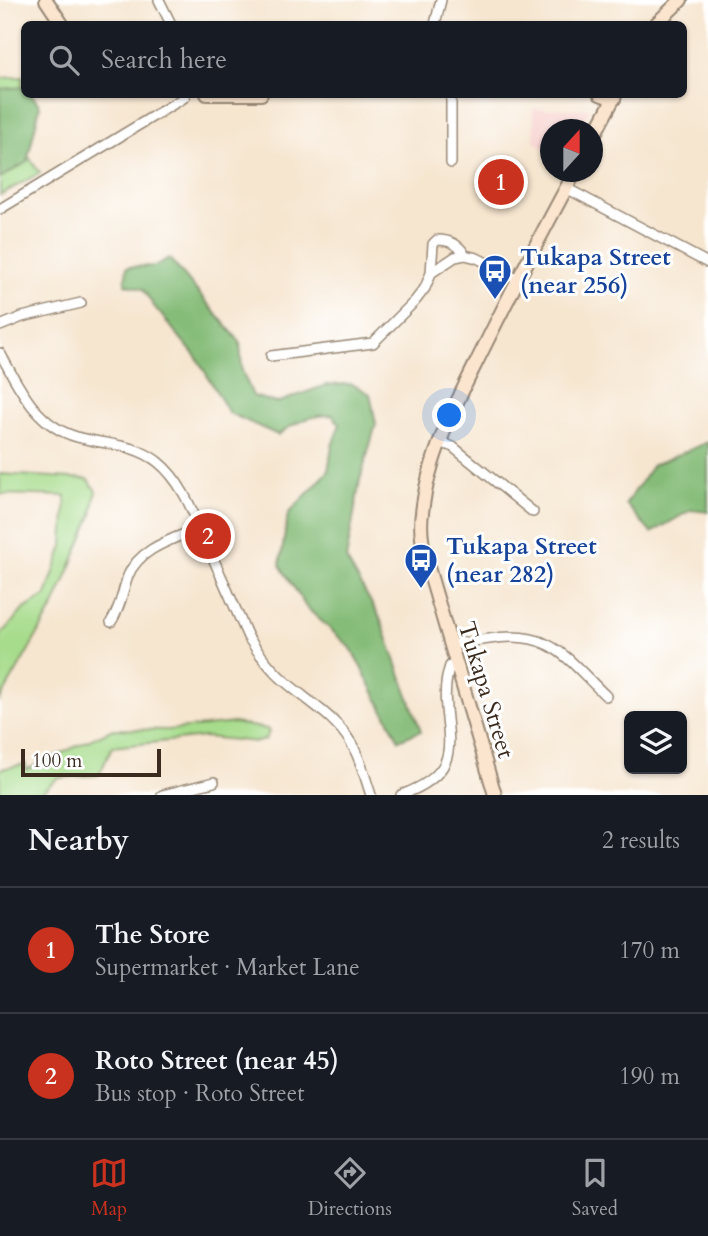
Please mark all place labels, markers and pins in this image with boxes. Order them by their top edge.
pin: 1 [478,156,524,208]
place label: Tukapa Street (near 256) [520,241,671,302]
bus stop icon: Tukapa Street (near 256) [476,252,514,301]
pin: 2 [185,510,231,562]
place label: Tukapa Street (near 282) [446,530,597,591]
bus stop icon: Tukapa Street (near 282) [402,541,440,590]

